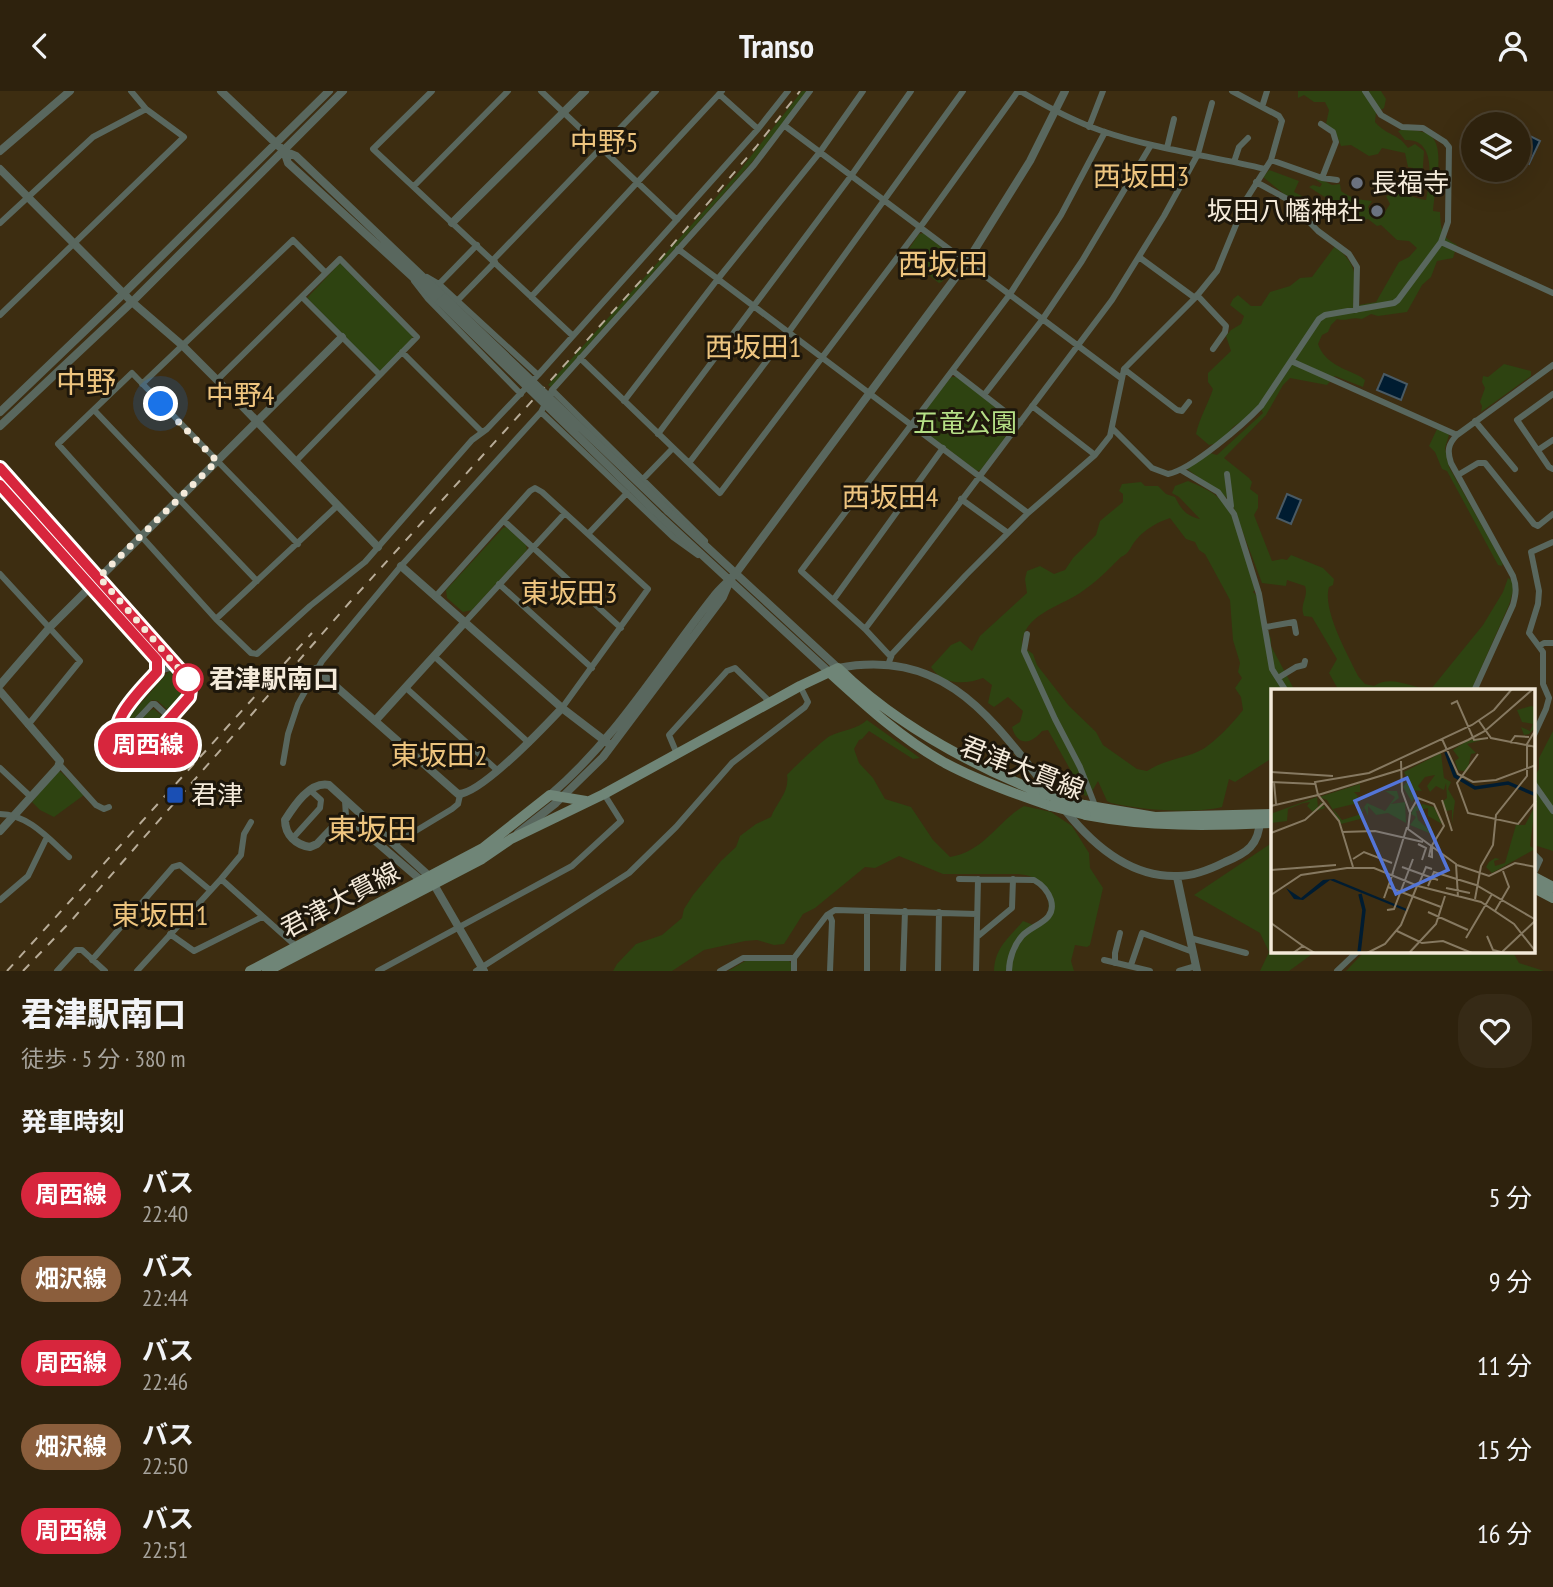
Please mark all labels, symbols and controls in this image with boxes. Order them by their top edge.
text: Transo [739,25,814,67]
icon: back [21,27,59,65]
icon: person [1494,27,1532,65]
map controls [1461,112,1531,182]
button: layers [1461,112,1531,182]
district label: 中野5 [570,123,638,160]
district label: 西坂田3 [1093,157,1189,194]
place label: 長福寺 [1371,166,1449,199]
marker: 長福寺 [1349,175,1365,191]
place label: 坂田八幡神社 [1207,194,1363,227]
marker: 坂田八幡神社 [1369,203,1385,219]
district label: 西坂田 [898,244,988,283]
district label: 西坂田1 [705,328,801,365]
district label: 中野 [56,362,116,401]
district label: 中野4 [206,376,275,413]
your location [143,386,178,421]
park label: 五竜公園 [913,406,1017,439]
district label: 西坂田4 [842,478,939,515]
district label: 東坂田3 [521,574,617,611]
place label: 君津駅南口 [209,662,339,695]
marker: 君津駅南口 [173,664,203,694]
inset map [1271,689,1536,953]
line badge: 周西線 [108,722,188,768]
text: 周西線 [112,729,184,760]
street label: 君津大貫線 [956,729,1089,806]
district label: 東坂田2 [391,736,487,773]
place label: 君津 [191,778,243,811]
marker: 君津 [165,785,185,805]
district label: 東坂田 [327,809,417,848]
street label: 君津大貫線 [275,854,405,945]
district label: 東坂田1 [112,896,208,933]
text: 君津駅南口 [21,992,186,1035]
button: heart [1458,994,1532,1068]
text: 徒歩 · 5 分 · 380 m [21,1044,185,1073]
text: 発車時刻 [21,1105,125,1138]
text: バス [142,1166,194,1199]
text: 周西線 [35,1179,107,1210]
text: 5 分 [1489,1181,1532,1214]
text: 22:40 [142,1199,188,1228]
text: バス [142,1250,194,1283]
text: 畑沢線 [35,1263,107,1294]
text: 9 分 [1489,1265,1532,1298]
text: 22:44 [142,1283,188,1312]
text: バス [142,1334,194,1367]
text: 周西線 [35,1347,107,1378]
text: 11 分 [1477,1349,1532,1382]
text: 22:46 [142,1367,188,1396]
text: バス [142,1418,194,1451]
text: 畑沢線 [35,1431,107,1462]
text: 15 分 [1477,1433,1532,1466]
text: 22:50 [142,1451,188,1480]
text: バス [142,1502,194,1535]
text: 周西線 [35,1515,107,1546]
text: 16 分 [1477,1517,1532,1550]
text: 22:51 [142,1535,188,1564]

